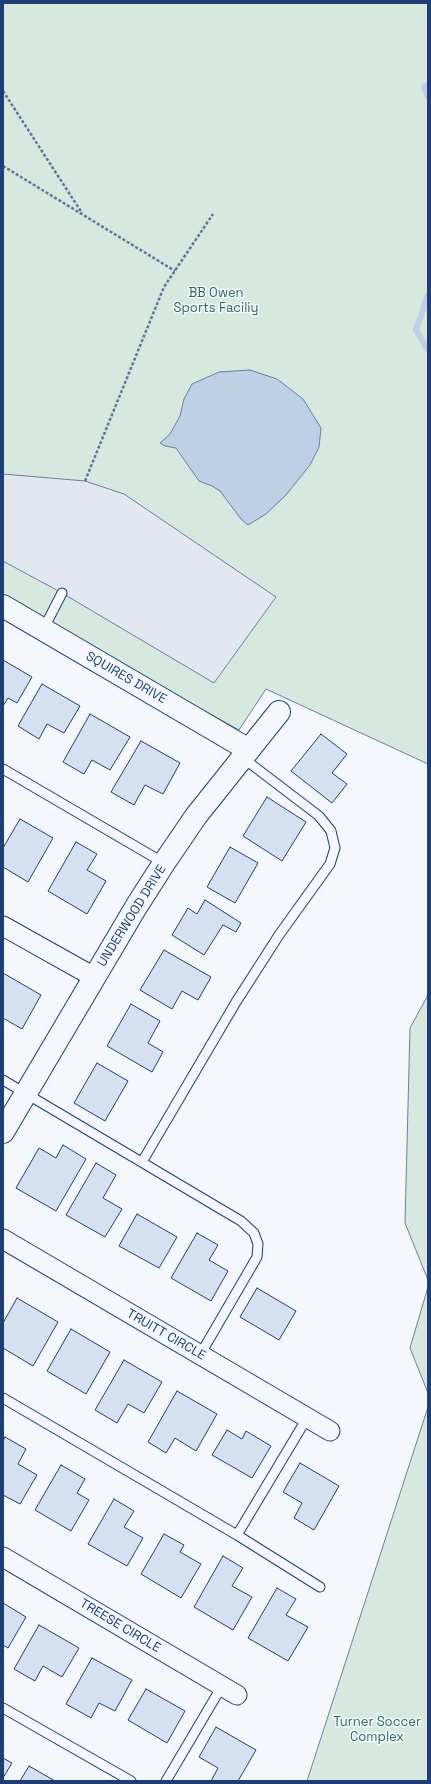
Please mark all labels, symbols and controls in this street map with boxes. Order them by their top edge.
park label: BB Owen Sports Faciliy [174,285,258,316]
street label: SQUIRES DRIVE [83,649,169,707]
street label: UNDERWOOD DRIVE [94,862,170,970]
street label: TRUITT CIRCLE [124,1306,208,1364]
street label: TREESE CIRCLE [77,1596,163,1656]
park label: Turner Soccer Complex [333,1714,421,1745]

